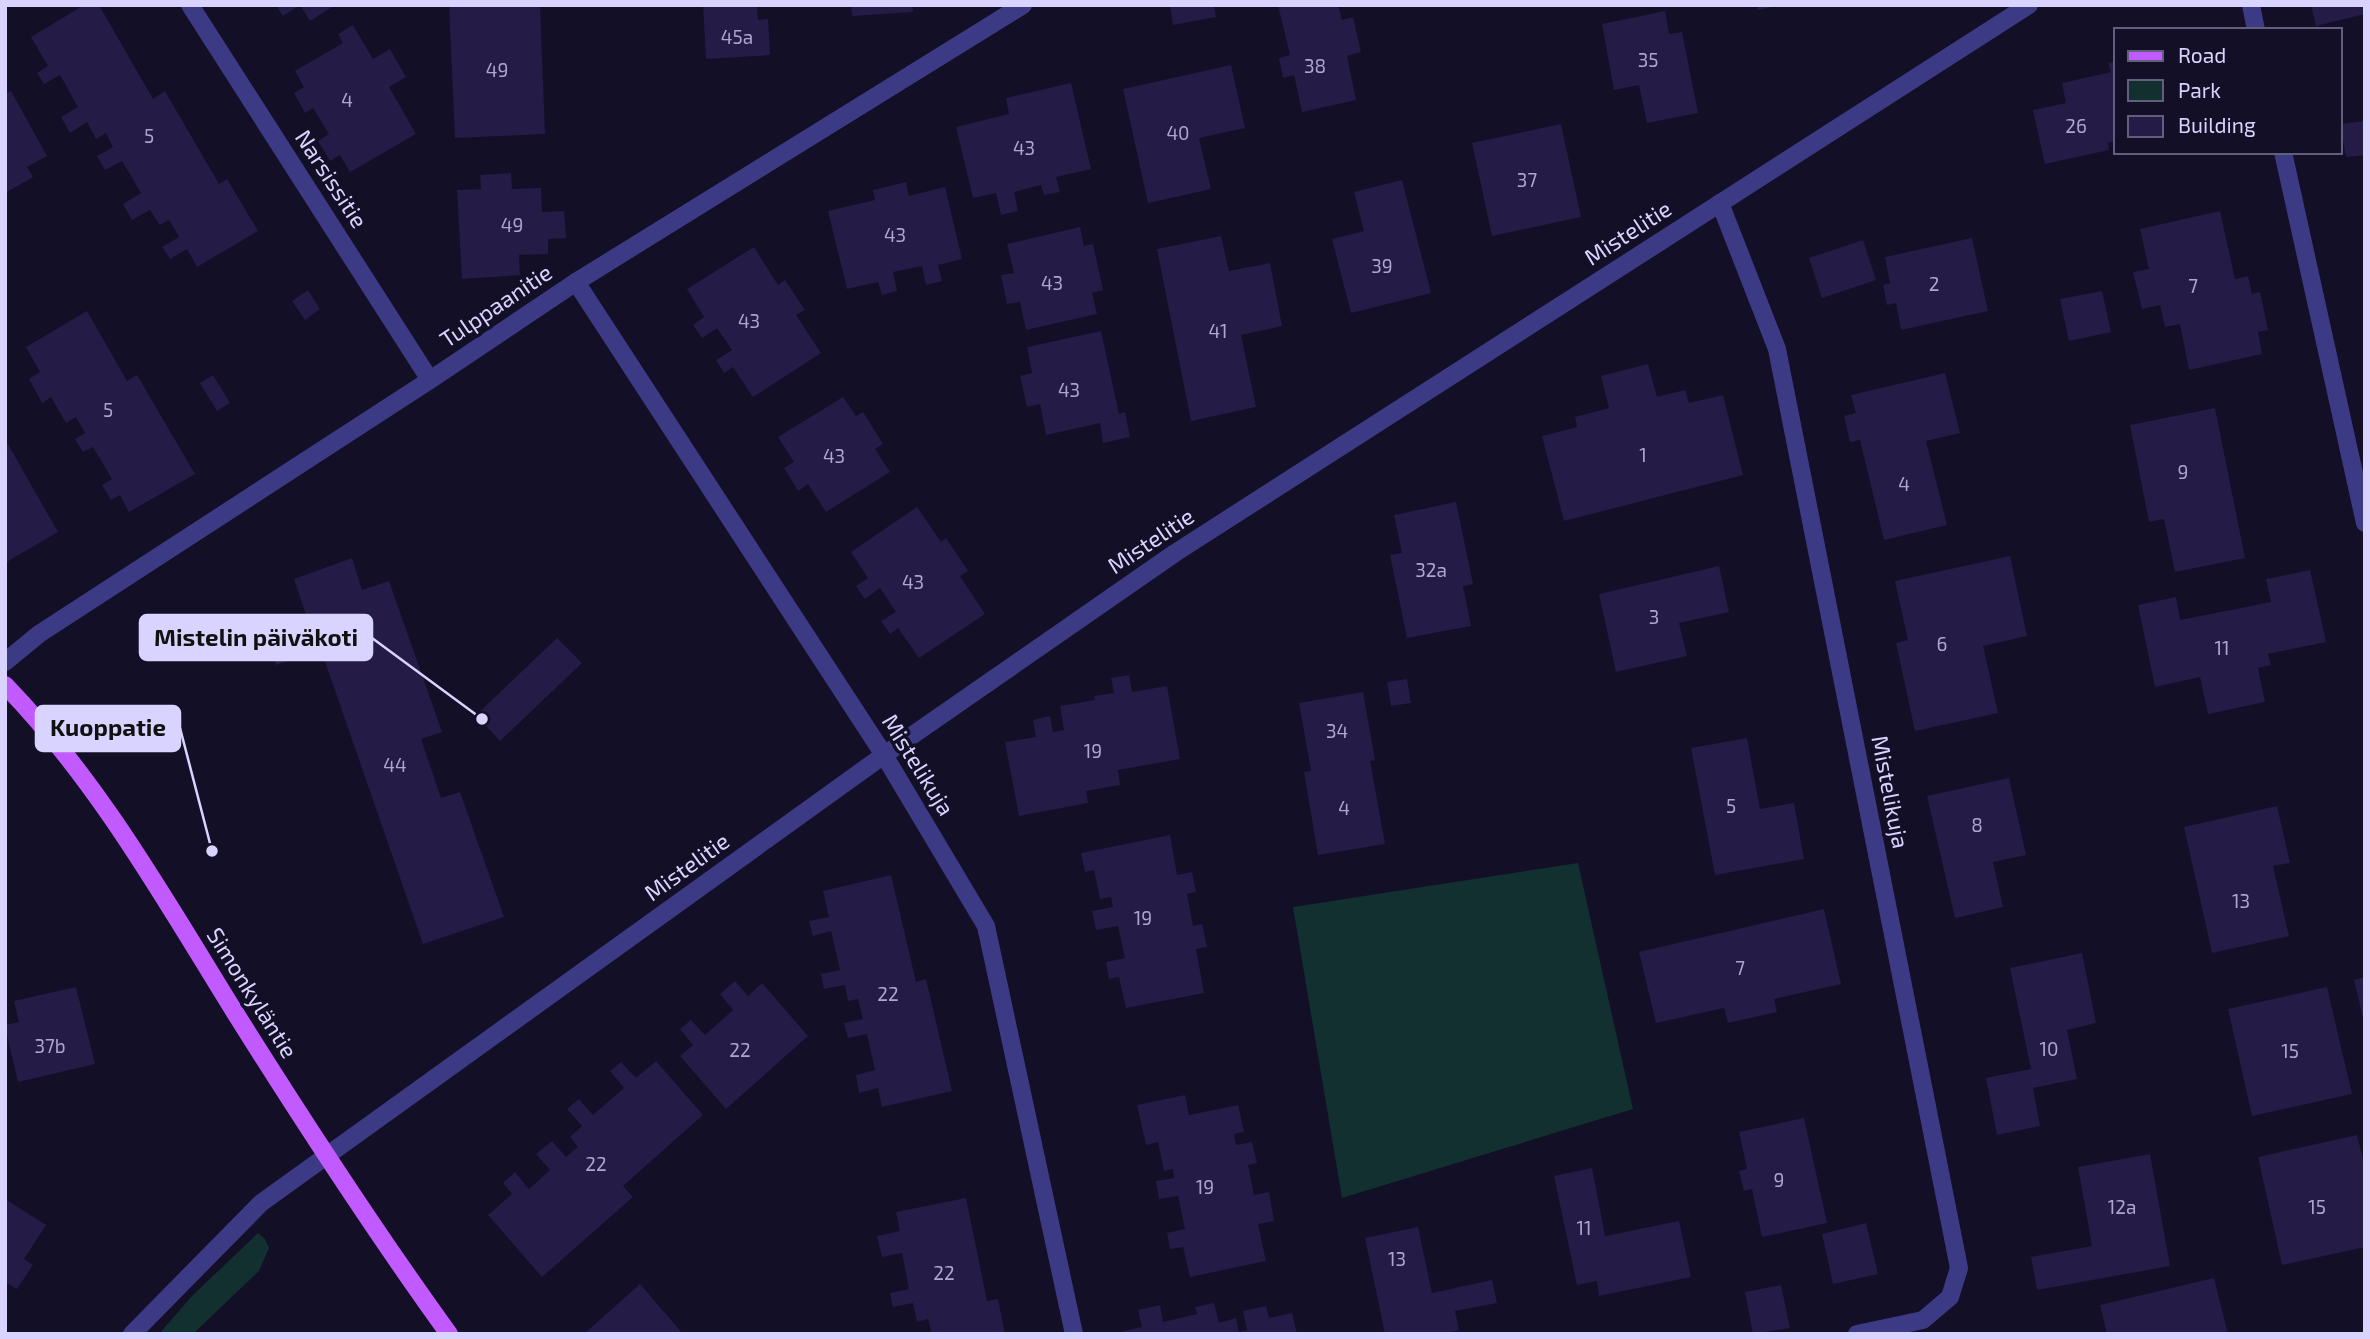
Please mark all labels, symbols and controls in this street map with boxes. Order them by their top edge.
house number: 45a [721,25,753,48]
legend [2114,28,2342,154]
text: Road [2178,42,2226,67]
house number: 35 [1638,48,1658,71]
house number: 38 [1304,54,1326,77]
house number: 49 [486,58,508,81]
text: Park [2178,77,2221,102]
house number: 4 [341,88,353,111]
text: Building [2178,112,2256,137]
house number: 26 [2065,114,2087,137]
house number: 40 [1166,121,1190,144]
house number: 5 [144,124,154,147]
street label: Narsissitie [290,124,374,233]
house number: 43 [1013,136,1035,159]
house number: 37 [1517,168,1537,191]
street label: Mistelitie [1579,194,1676,271]
house number: 49 [501,213,523,236]
house number: 43 [884,223,906,246]
house number: 39 [1371,254,1393,277]
street label: Tulppaanitie [434,257,557,353]
house number: 43 [1041,271,1063,294]
house number: 2 [1929,272,1939,295]
house number: 7 [2188,274,2198,297]
house number: 43 [738,309,760,332]
house number: 41 [1208,319,1228,342]
house number: 43 [1058,378,1080,401]
house number: 5 [103,398,113,421]
house number: 1 [1639,443,1647,466]
house number: 43 [823,444,845,467]
house number: 9 [2178,460,2188,483]
house number: 4 [1898,472,1910,495]
street label: Mistelitie [1102,501,1199,579]
house number: 32a [1415,558,1447,581]
house number: 43 [902,570,924,593]
house number: 3 [1649,605,1659,628]
callout: Mistelin päiväkoti [140,615,372,660]
text: Mistelin päiväkoti [154,622,358,651]
house number: 6 [1937,632,1947,655]
house number: 11 [2214,636,2230,659]
callout: Kuoppatie [36,706,180,751]
street label: Mistelikuja [877,709,961,820]
text: Kuoppatie [50,712,166,741]
house number: 34 [1326,719,1348,742]
street label: Mistelikuja [1866,733,1916,851]
house number: 19 [1084,739,1102,762]
house number: 44 [383,753,407,776]
house number: 5 [1726,794,1736,817]
house number: 4 [1338,796,1350,819]
house number: 8 [1971,813,1983,836]
street label: Mistelitie [639,826,734,906]
house number: 13 [2232,889,2250,912]
house number: 19 [1134,906,1152,929]
street label: Simonkyläntie [202,922,304,1063]
house number: 7 [1735,956,1745,979]
house number: 22 [877,982,899,1005]
house number: 37b [34,1034,66,1057]
house number: 10 [2039,1037,2059,1060]
house number: 22 [729,1038,751,1061]
house number: 15 [2281,1039,2299,1062]
house number: 22 [585,1152,607,1175]
house number: 9 [1774,1168,1784,1191]
house number: 19 [1196,1175,1214,1198]
house number: 12a [2108,1195,2136,1218]
house number: 15 [2308,1195,2326,1218]
house number: 11 [1576,1216,1592,1239]
house number: 13 [1388,1247,1406,1270]
house number: 22 [933,1261,955,1284]

